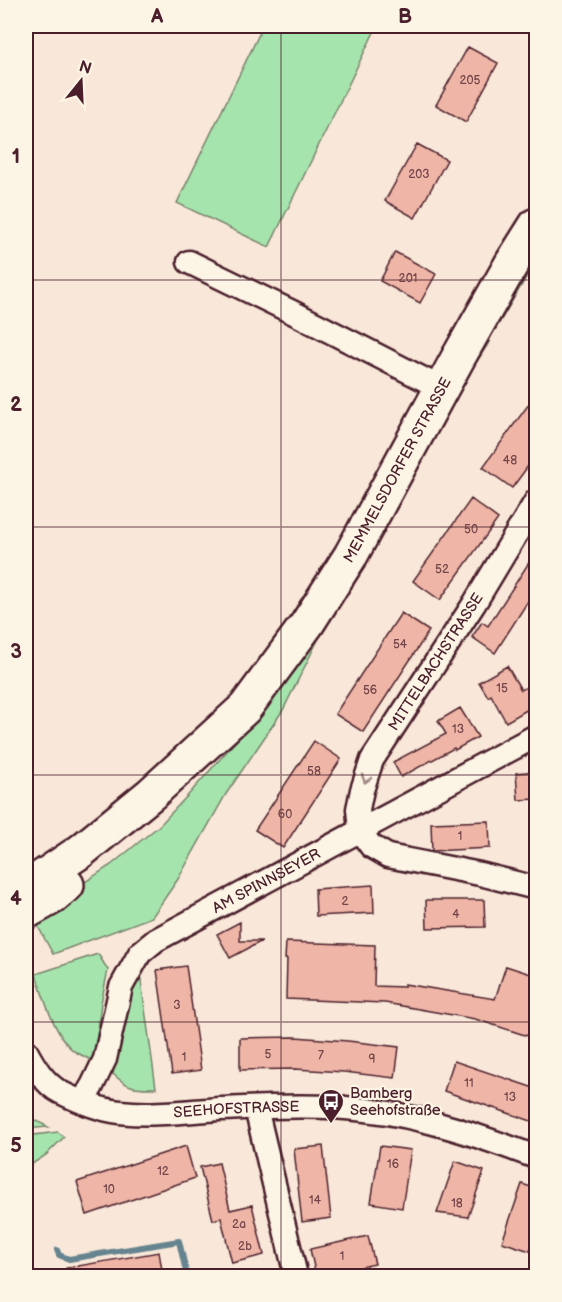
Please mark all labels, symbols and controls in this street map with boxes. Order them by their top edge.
text: A [150,5,164,29]
text: B [398,5,412,29]
north arrow [51,51,111,111]
text: N [77,57,94,79]
house number: 205 [459,73,481,88]
text: 1 [12,145,20,169]
house number: 203 [408,167,430,182]
house number: 201 [399,271,417,286]
street label: MEMMELSDORFER STRASSE [339,374,455,566]
text: 2 [10,393,22,417]
house number: 48 [503,453,517,468]
house number: 50 [464,522,478,537]
house number: 52 [435,562,449,577]
street label: MITTELBACHSTRASSE [384,589,488,734]
house number: 54 [393,637,408,652]
text: 3 [10,640,22,664]
house number: 15 [496,681,508,696]
house number: 56 [363,683,377,698]
house number: 13 [452,722,464,737]
house number: 58 [307,764,321,779]
one-way arrow [361,773,373,784]
house number: 60 [278,807,292,822]
house number: 1 [458,829,462,844]
street label: AM SPINNSEYER [209,844,324,918]
text: 4 [10,887,22,911]
house number: 2 [341,894,349,909]
house number: 4 [452,907,460,922]
house number: 3 [173,998,181,1013]
house number: 5 [265,1047,272,1062]
house number: 7 [318,1048,324,1063]
house number: 1 [182,1050,186,1065]
house number: 9 [369,1052,376,1067]
house number: 11 [464,1076,474,1091]
place label: Bamberg Seehofstraße [350,1084,441,1120]
bus stop icon: Bamberg Seehofstraße [316,1087,346,1125]
house number: 13 [504,1090,516,1105]
street label: SEEHOFSTRASSE [173,1097,299,1122]
text: 5 [10,1134,22,1158]
house number: 16 [387,1157,399,1172]
house number: 12 [157,1164,169,1179]
house number: 10 [103,1182,115,1197]
house number: 14 [309,1193,322,1208]
house number: 18 [451,1196,463,1211]
house number: 2a [232,1217,246,1232]
house number: 2b [238,1239,252,1254]
house number: 1 [340,1249,344,1264]

